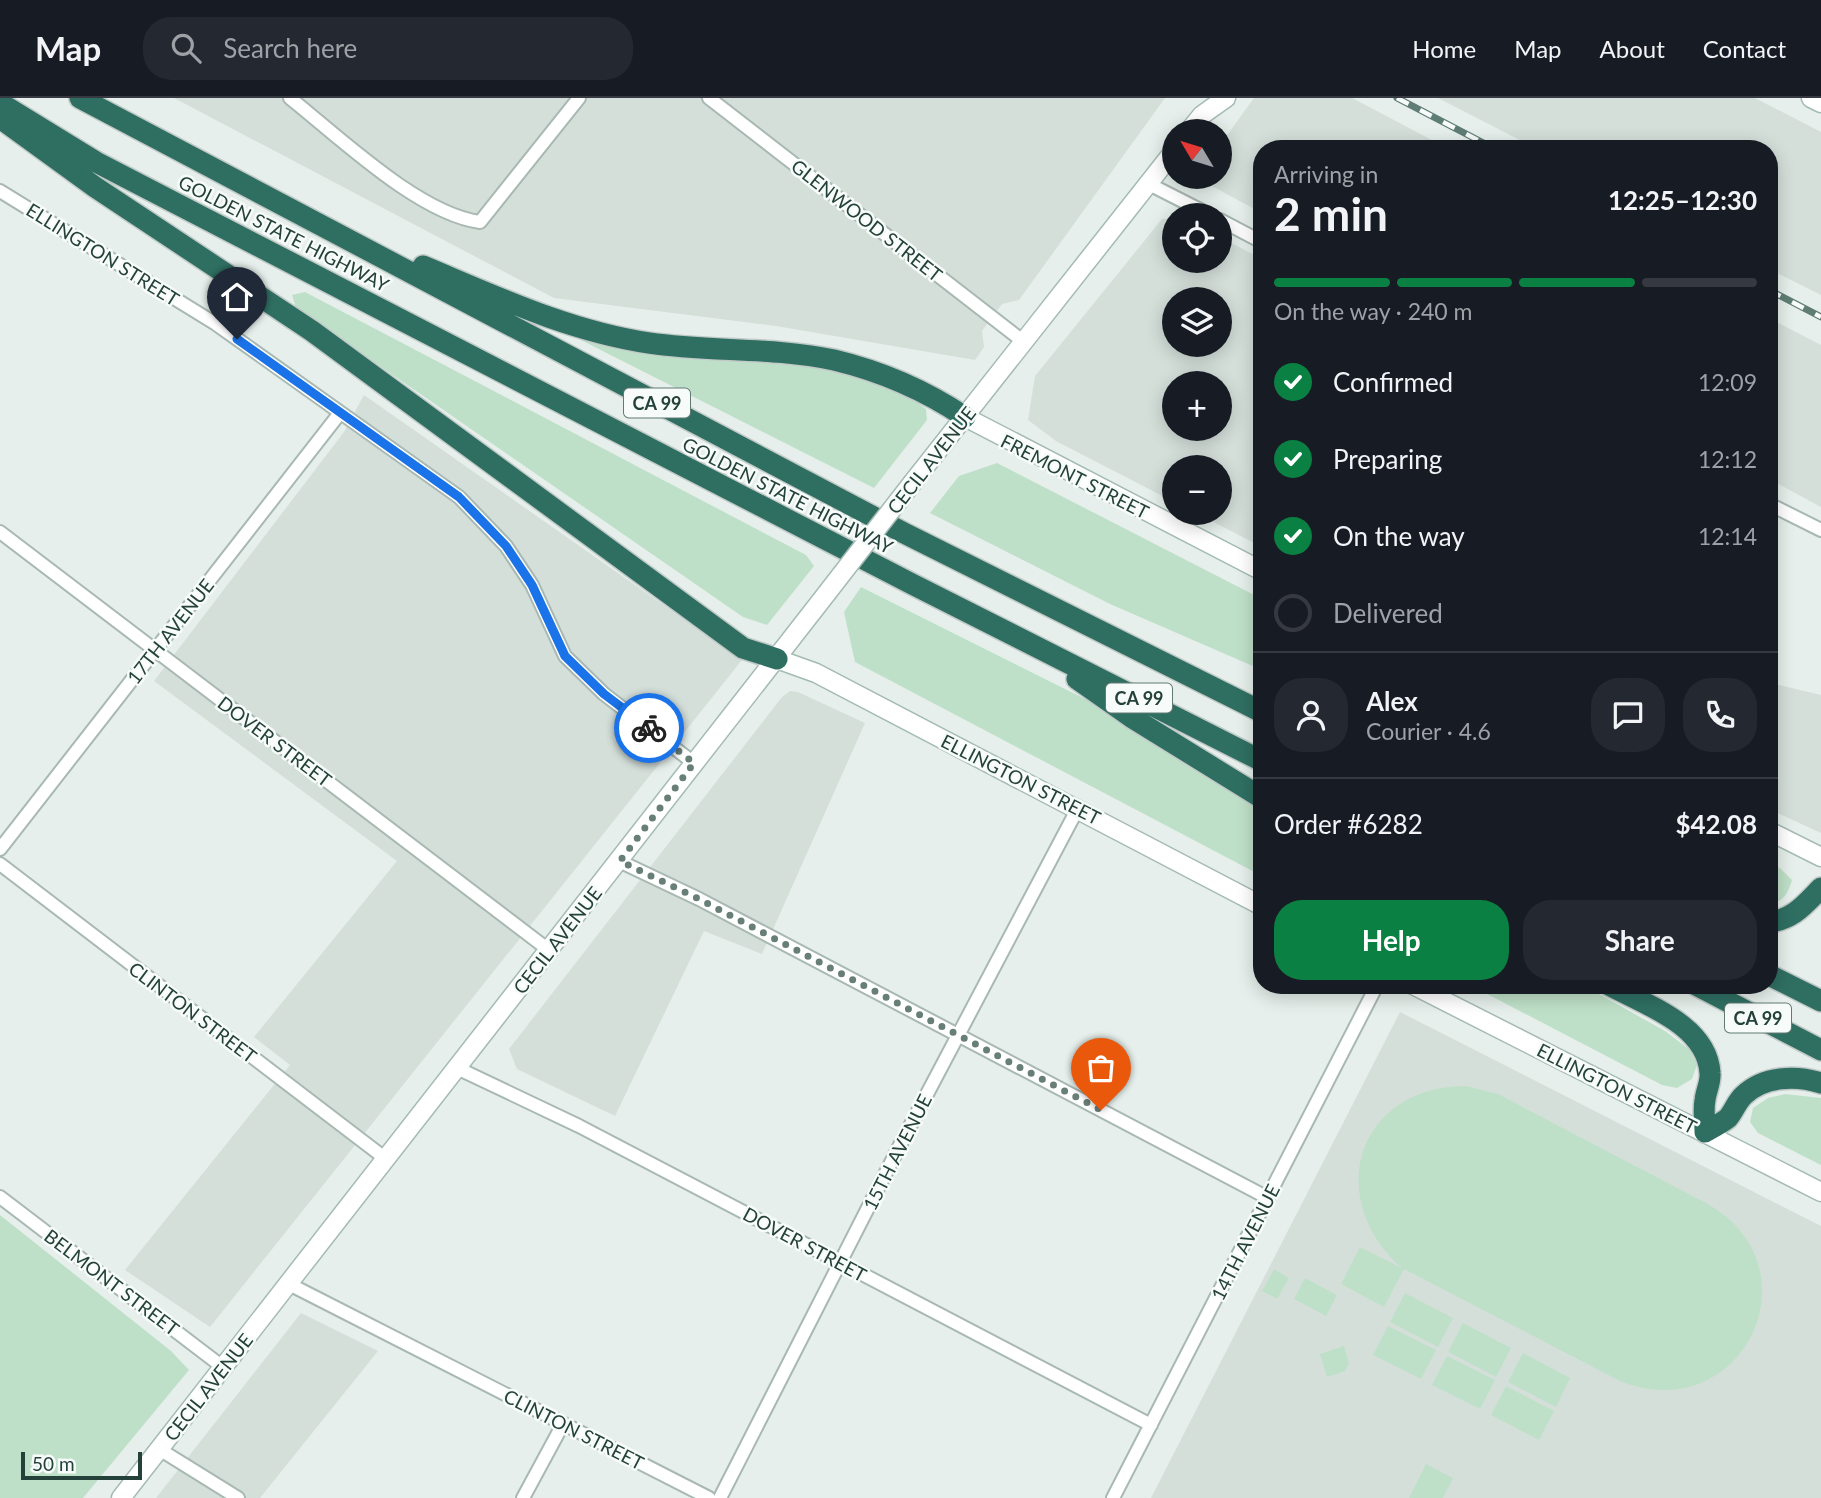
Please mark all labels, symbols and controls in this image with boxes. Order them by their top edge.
search box [143,17,633,80]
text: Map [35,28,101,68]
icon: search [167,29,205,67]
text: Search here [223,32,357,64]
text: Home [1412,34,1476,63]
text: Map [1514,34,1562,63]
text: About [1600,34,1665,63]
text: Contact [1703,34,1786,63]
north arrow [1162,119,1232,189]
map controls [1162,119,1232,525]
street label: GLENWOOD STREET [787,154,947,286]
text: Arriving in [1274,160,1378,188]
street label: GOLDEN STATE HIGHWAY [175,170,393,296]
text: 12:25–12:30 [1608,184,1757,216]
text: 2 min [1274,186,1388,241]
street label: ELLINGTON STREET [22,198,184,310]
button: locate [1162,203,1232,273]
pin [207,267,267,339]
icon: home [218,278,256,316]
button: layers [1162,287,1232,357]
text: On the way · 240 m [1274,297,1473,325]
icon: check [1274,363,1312,401]
text: Confirmed [1333,366,1453,398]
text: 12:09 [1698,368,1757,396]
button: + [1162,371,1232,441]
road number: CA 99 [624,388,690,418]
street label: CECIL AVENUE [882,402,980,518]
street label: FREMONT STREET [997,429,1153,523]
street label: GOLDEN STATE HIGHWAY [679,432,897,558]
icon: check [1274,440,1312,478]
text: Preparing [1333,443,1442,475]
text: 12:12 [1698,445,1757,473]
button: − [1162,455,1232,525]
icon: check [1274,517,1312,555]
text: On the way [1333,520,1465,552]
text: 12:14 [1698,522,1757,550]
street label: 17TH AVENUE [122,574,218,688]
text: Delivered [1333,597,1443,629]
button: person [1274,678,1348,752]
button: chat [1591,678,1665,752]
button: phone [1683,678,1757,752]
road number: CA 99 [1106,684,1172,712]
text: Alex [1366,685,1418,717]
street label: DOVER STREET [214,691,336,791]
courier [614,693,684,763]
icon: bike [630,709,668,747]
text: Courier · 4.6 [1366,717,1491,745]
street label: ELLINGTON STREET [937,729,1105,829]
text: Order #6282 [1274,808,1423,840]
text: $42.08 [1675,808,1757,840]
street label: CECIL AVENUE [508,882,606,998]
button: Help [1274,900,1509,980]
button: Share [1523,900,1757,980]
street label: CLINTON STREET [125,956,261,1068]
road number: CA 99 [1725,1003,1791,1032]
pin [1071,1038,1131,1110]
street label: ELLINGTON STREET [1533,1038,1701,1138]
icon: bag [1082,1049,1120,1087]
street label: 15TH AVENUE [858,1090,936,1214]
street label: 14TH AVENUE [1206,1180,1284,1304]
street label: DOVER STREET [739,1202,871,1286]
street label: BELMONT STREET [40,1224,184,1340]
street label: CECIL AVENUE [159,1329,257,1445]
street label: CLINTON STREET [500,1384,648,1474]
scale bar [21,1449,142,1481]
text: 50 m [32,1452,75,1475]

